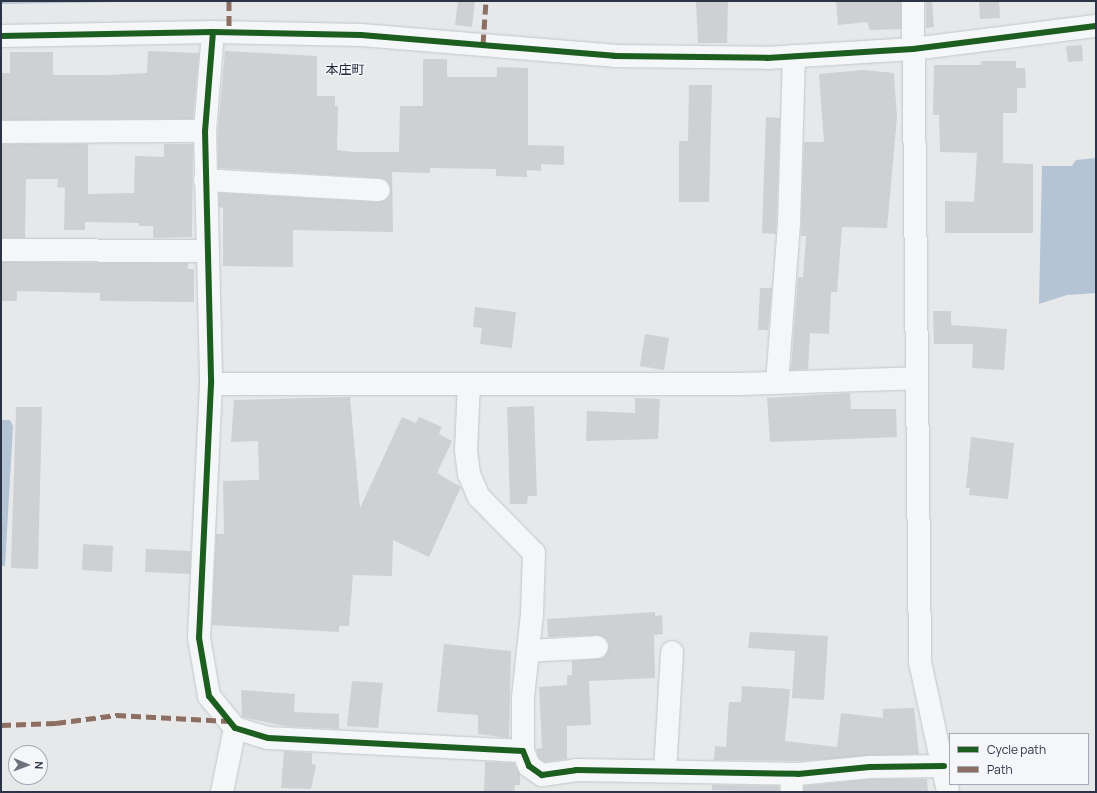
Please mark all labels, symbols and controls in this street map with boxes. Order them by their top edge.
district label: 本庄町 [326,61,364,77]
legend [949,733,1089,785]
text: Cycle path [987,741,1046,758]
north arrow [8,745,48,785]
text: N [32,761,47,769]
text: Path [987,761,1013,778]

